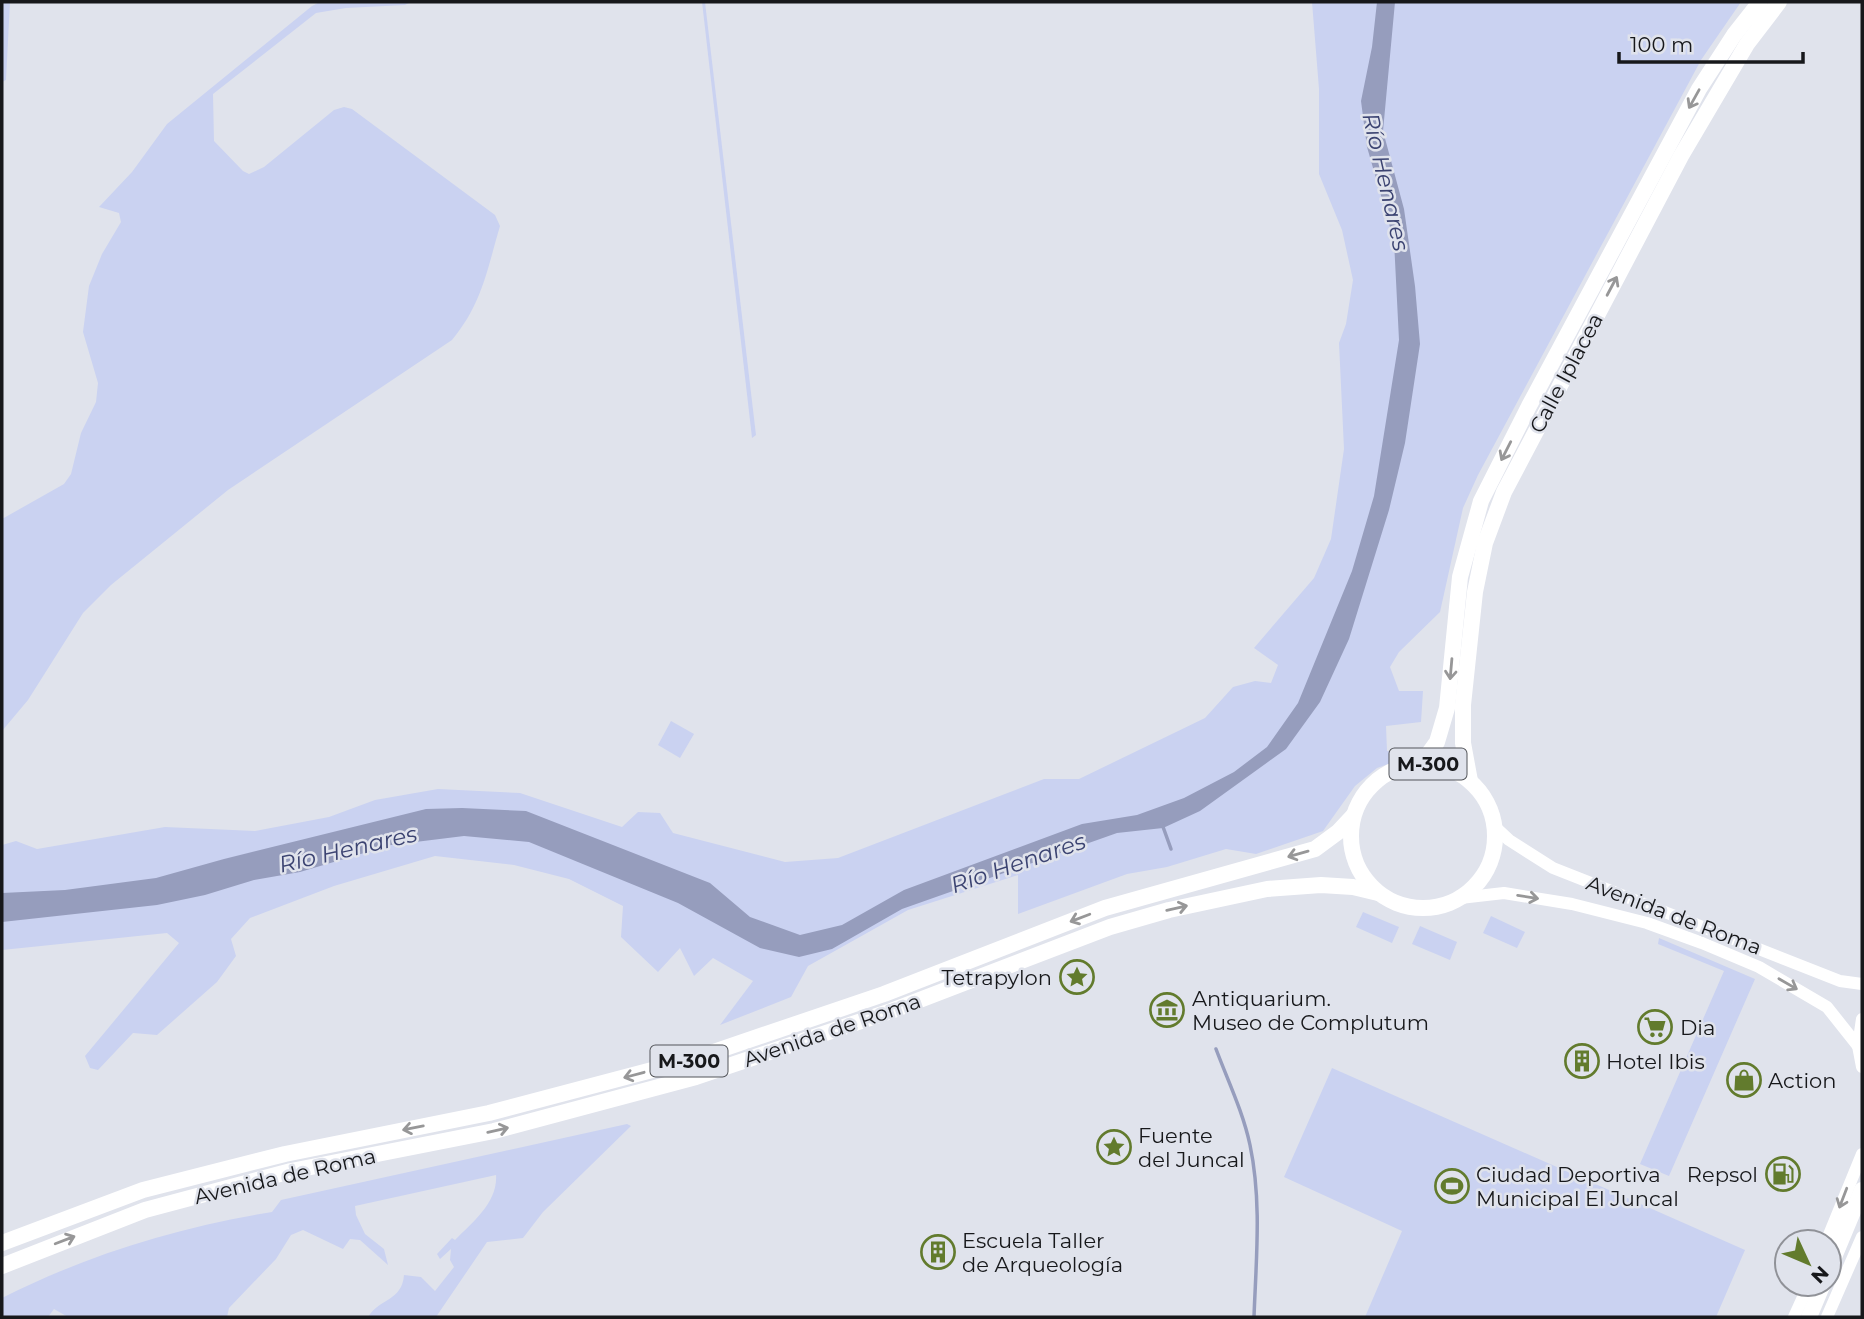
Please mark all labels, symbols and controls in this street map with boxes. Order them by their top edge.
scale bar [1619,21,1803,65]
text: 100 m [1630,32,1693,57]
one-way arrow [1687,88,1701,108]
water label: Río Henares [1356,110,1416,254]
one-way arrow [1606,276,1620,297]
street label: Calle Iplacea [1524,309,1608,437]
one-way arrow [1498,440,1512,460]
one-way arrow [1444,657,1457,680]
road number: M-300 [1390,748,1466,779]
water label: Río Henares [276,819,420,879]
water label: Río Henares [947,827,1089,899]
one-way arrow [1287,848,1310,861]
street label: Avenida de Roma [1583,870,1765,960]
one-way arrow [1516,891,1539,904]
one-way arrow [1165,901,1188,915]
one-way arrow [1069,913,1091,925]
place icon: Tetrapylon [1058,958,1096,996]
place label: Tetrapylon [942,965,1052,990]
one-way arrow [1778,978,1798,992]
place label: Antiquarium. Museo de Complutum [1192,986,1429,1035]
street label: Avenida de Roma [740,988,924,1072]
museum icon: Antiquarium. Museo de Complutum [1148,991,1186,1029]
supermarket icon: Dia [1636,1008,1674,1046]
place label: Dia [1680,1015,1715,1040]
building icon: Hotel Ibis [1563,1042,1601,1080]
road number: M-300 [650,1046,728,1077]
place label: Hotel Ibis [1606,1049,1705,1074]
shop icon: Action [1725,1061,1763,1099]
place label: Action [1768,1068,1836,1093]
one-way arrow [624,1069,646,1082]
one-way arrow [402,1122,425,1136]
one-way arrow [486,1123,509,1136]
place label: Fuente del Juncal [1138,1123,1245,1172]
place icon: Fuente del Juncal [1095,1128,1133,1166]
street label: Avenida de Roma [192,1143,378,1209]
fuel station icon: Repsol [1764,1155,1802,1193]
place label: Ciudad Deportiva Municipal El Juncal [1476,1162,1679,1211]
place label: Repsol [1687,1162,1758,1187]
sports icon: Ciudad Deportiva Municipal El Juncal [1433,1167,1471,1205]
one-way arrow [1836,1186,1849,1208]
place label: Escuela Taller de Arqueología [962,1228,1123,1277]
north arrow [1773,1228,1843,1298]
one-way arrow [53,1233,75,1246]
building icon: Escuela Taller de Arqueología [919,1233,957,1271]
text: N [1806,1261,1833,1288]

